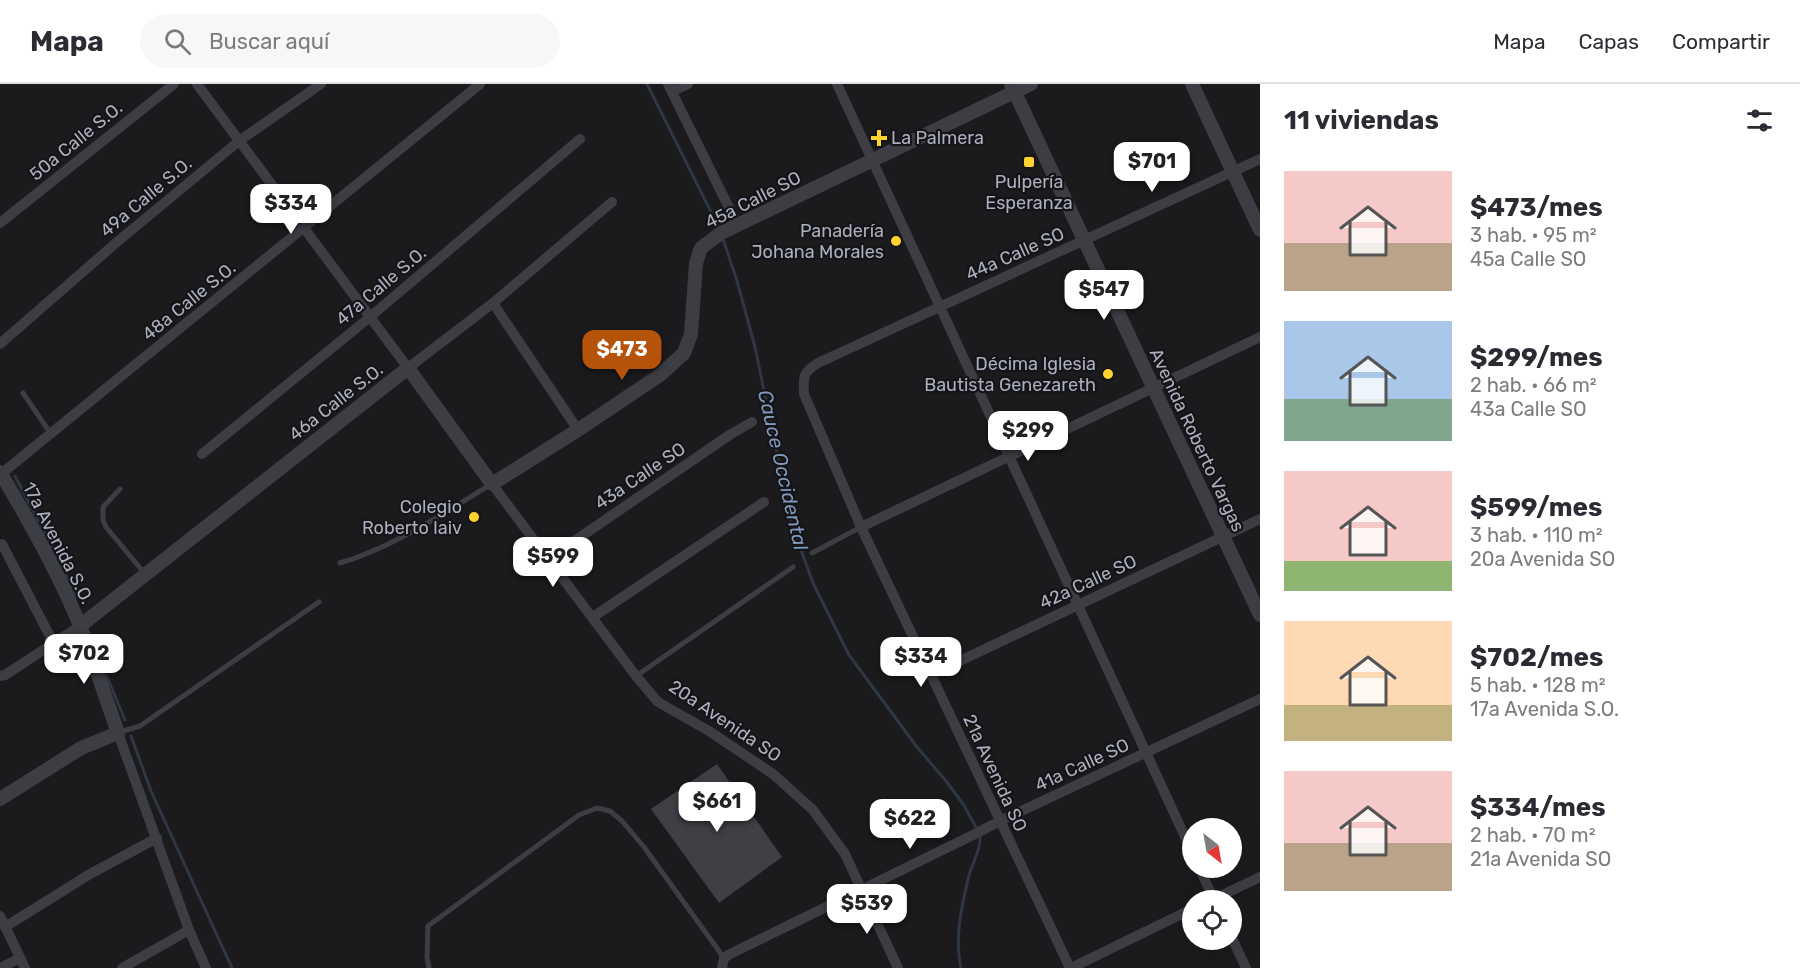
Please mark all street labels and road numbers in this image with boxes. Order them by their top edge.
street label: 50a Calle S.O. [25,97,127,185]
street label: 49a Calle S.O. [96,152,196,242]
street label: 45a Calle SO [701,166,805,234]
street label: 44a Calle SO [962,223,1068,285]
street label: 47a Calle S.O. [331,242,431,330]
street label: 48a Calle S.O. [138,257,240,345]
street label: Avenida Roberto Vargas [1145,345,1249,535]
street label: 46a Calle S.O. [285,358,387,446]
street label: 43a Calle SO [590,438,690,514]
street label: 17a Avenida S.O. [18,478,98,608]
street label: 42a Calle SO [1036,550,1140,614]
street label: 20a Avenida SO [665,675,785,767]
street label: 21a Avenida SO [958,711,1032,835]
street label: 41a Calle SO [1031,734,1133,796]

